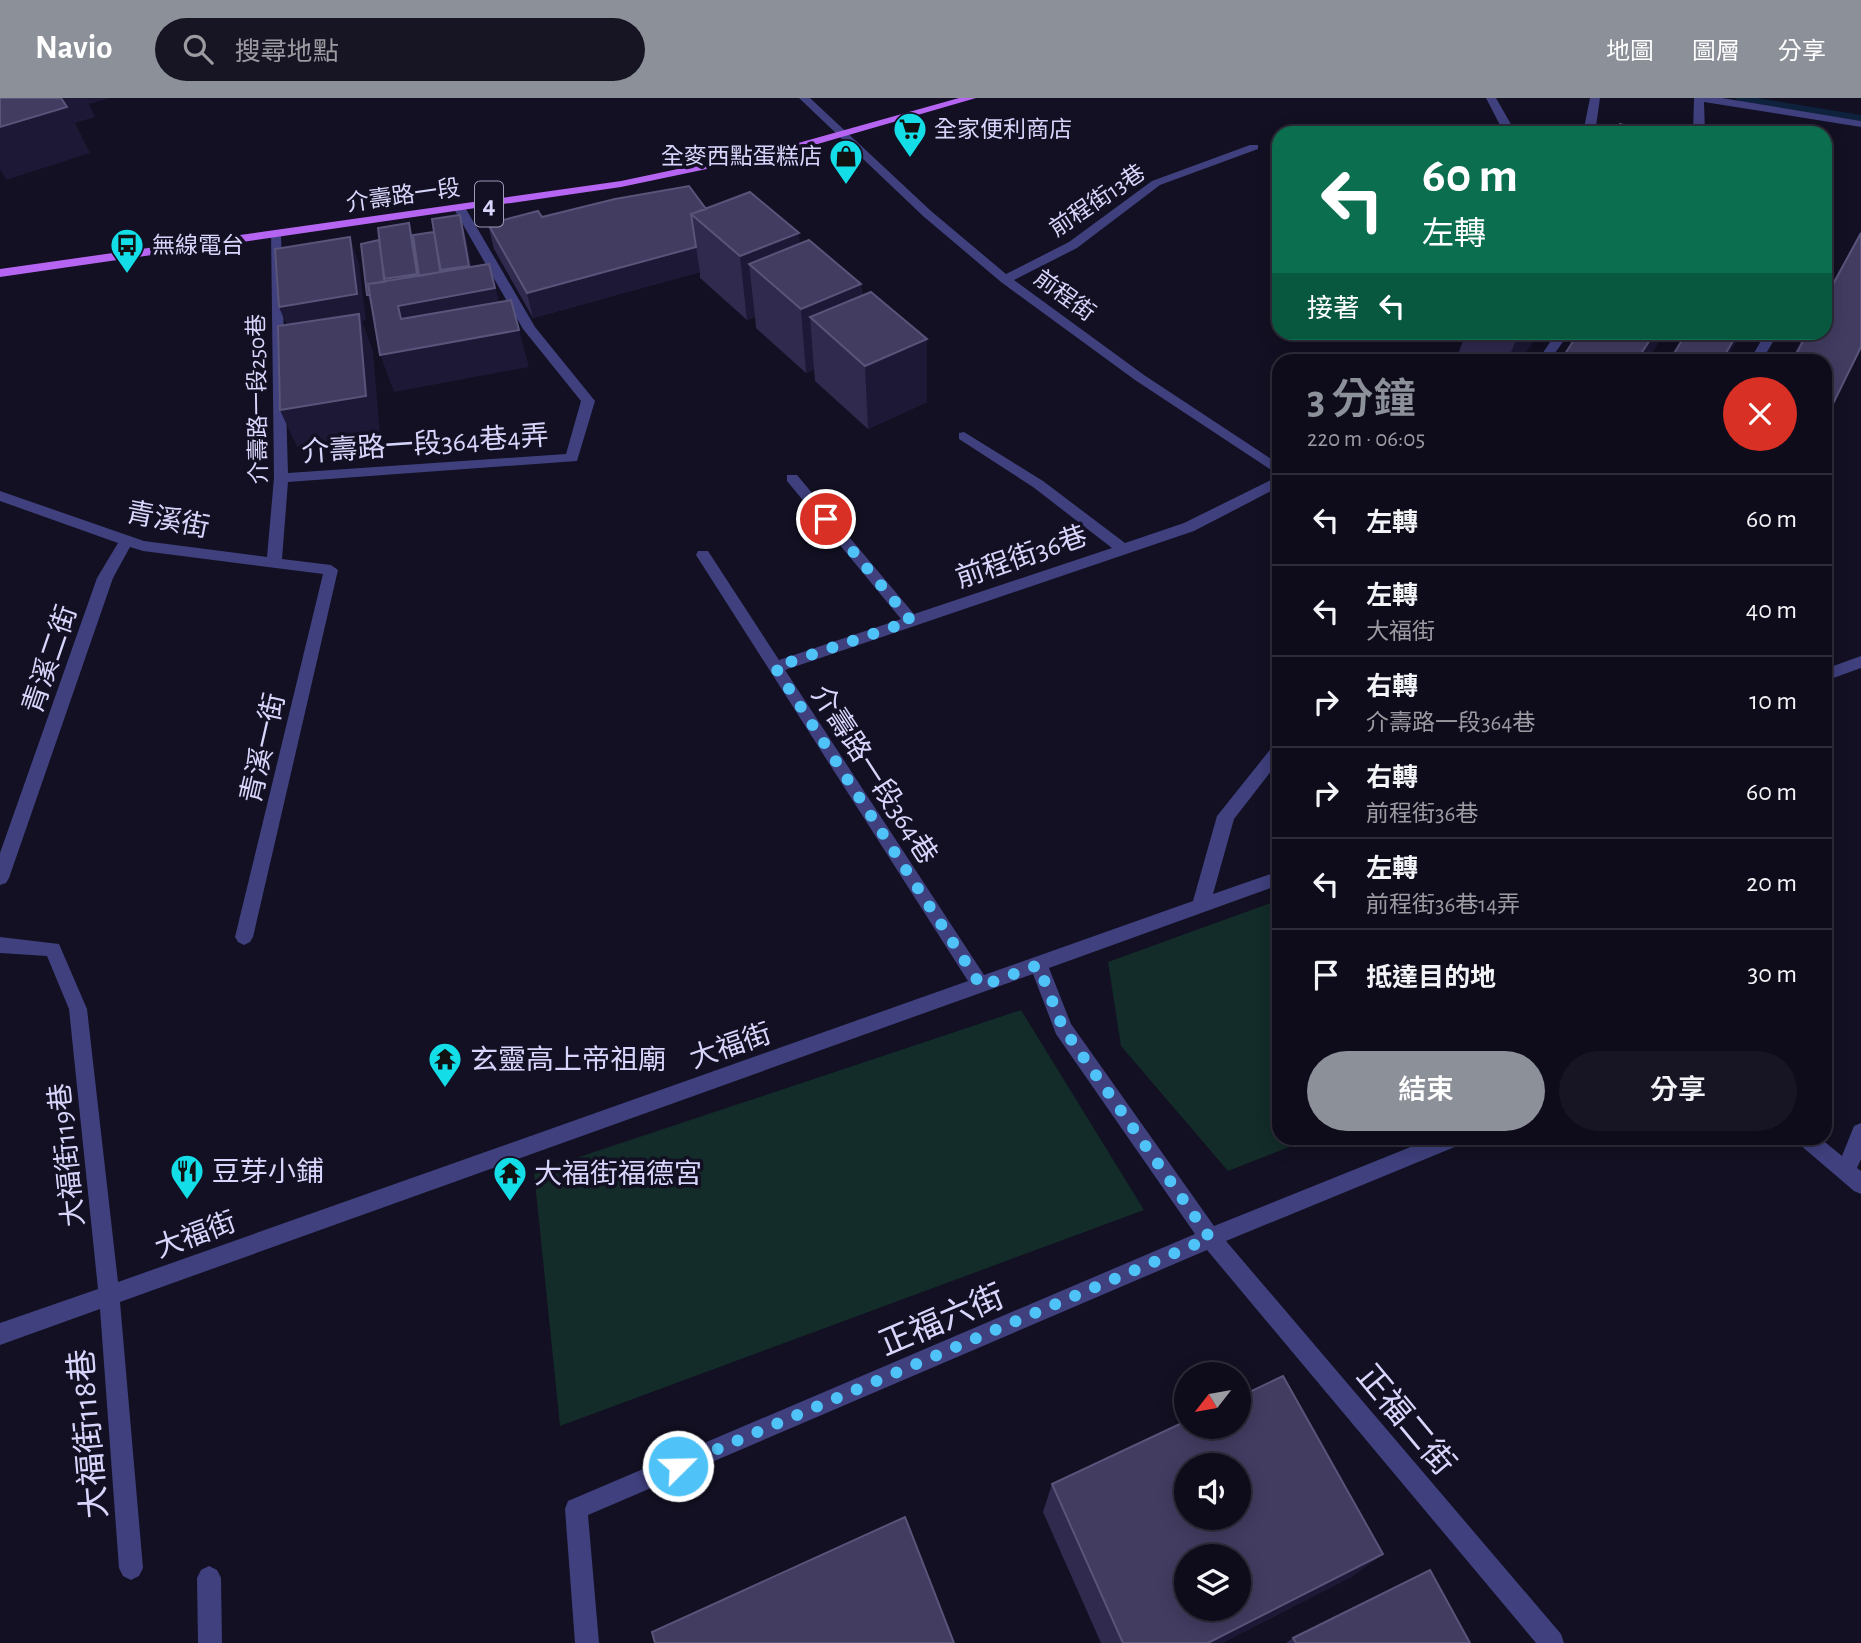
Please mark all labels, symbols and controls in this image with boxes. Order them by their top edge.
search box [155,18,645,81]
icon: search [179,30,217,68]
text: Navio [35,32,113,65]
text: 搜尋地點 [235,39,339,65]
text: 地圖 [1606,40,1654,64]
text: 圖層 [1692,40,1740,64]
text: 分享 [1778,40,1826,64]
supermarket icon: 全家便利商店 [891,110,929,159]
place label: 全家便利商店 [934,117,1072,142]
shop icon: 全麥西點蛋糕店 [827,137,865,186]
place label: 全麥西點蛋糕店 [661,144,822,169]
text: 60 m [1422,152,1518,201]
icon: left [1307,154,1398,245]
street label: 前程街13巷 [1045,159,1150,241]
street label: 介壽路一段 [344,175,462,216]
road number: 4 [475,181,503,226]
text: 左轉 [1422,218,1486,250]
bus stop icon: 無線電台 [108,226,146,275]
place label: 無線電台 [152,233,244,258]
street label: 前程街 [1029,265,1100,326]
icon: left [1373,287,1411,325]
text: 接著 [1307,296,1359,322]
street label: 介壽路一段250巷 [244,314,271,484]
button: close [1723,377,1797,451]
text: 3 分鐘 [1307,379,1415,421]
street label: 介壽路一段364巷4弄 [300,419,550,468]
text: 220 m · 06:05 [1307,428,1425,451]
pin [796,489,856,549]
street label: 青溪街 [124,497,212,543]
icon: arrive [807,500,845,538]
icon: left [1307,501,1345,539]
text: 60 m [1746,506,1797,532]
text: 左轉 [1366,510,1418,536]
street label: 前程街36巷 [952,521,1091,593]
text: 左轉 [1366,583,1418,609]
icon: left [1307,592,1345,630]
text: 40 m [1746,597,1797,623]
street label: 青溪二街 [18,601,82,717]
text: 大福街 [1366,621,1435,644]
text: 右轉 [1366,674,1418,700]
street label: 介壽路一段364巷 [805,679,944,869]
icon: right [1307,683,1345,721]
text: 10 m [1749,688,1797,714]
street label: 青溪一街 [236,690,290,806]
text: 介壽路一段364巷 [1366,712,1535,735]
text: 右轉 [1366,765,1418,791]
icon: right [1307,774,1345,812]
text: 60 m [1746,779,1797,805]
text: 前程街36巷 [1366,803,1478,826]
text: 左轉 [1366,856,1418,882]
icon: left [1307,865,1345,903]
text: 20 m [1746,870,1797,896]
text: 前程街36巷14弄 [1366,894,1520,917]
icon: arrive [1307,956,1345,994]
text: 30 m [1747,961,1797,987]
text: 抵達目的地 [1366,965,1496,991]
street label: 大福街 [686,1018,775,1074]
temple icon: 玄靈高上帝祖廟 [426,1040,464,1089]
place label: 玄靈高上帝祖廟 [470,1045,666,1075]
button: 結束 [1307,1051,1545,1131]
button: 分享 [1559,1051,1797,1131]
street label: 大福街119巷 [45,1082,89,1228]
restaurant icon: 豆芽小鋪 [168,1152,206,1201]
temple icon: 大福街福德宮 [491,1154,529,1203]
place label: 豆芽小鋪 [212,1157,324,1187]
place label: 大福街福德宮 [534,1159,702,1189]
street label: 大福街 [151,1206,240,1263]
street label: 正福六街 [874,1278,1009,1362]
street label: 大福街118巷 [64,1347,113,1520]
street label: 正福二街 [1350,1358,1462,1482]
north arrow [1174,1362,1251,1438]
map controls [1174,1362,1251,1621]
position arrow [641,1429,715,1503]
button: sound [1174,1453,1251,1530]
button: layers [1174,1544,1251,1621]

